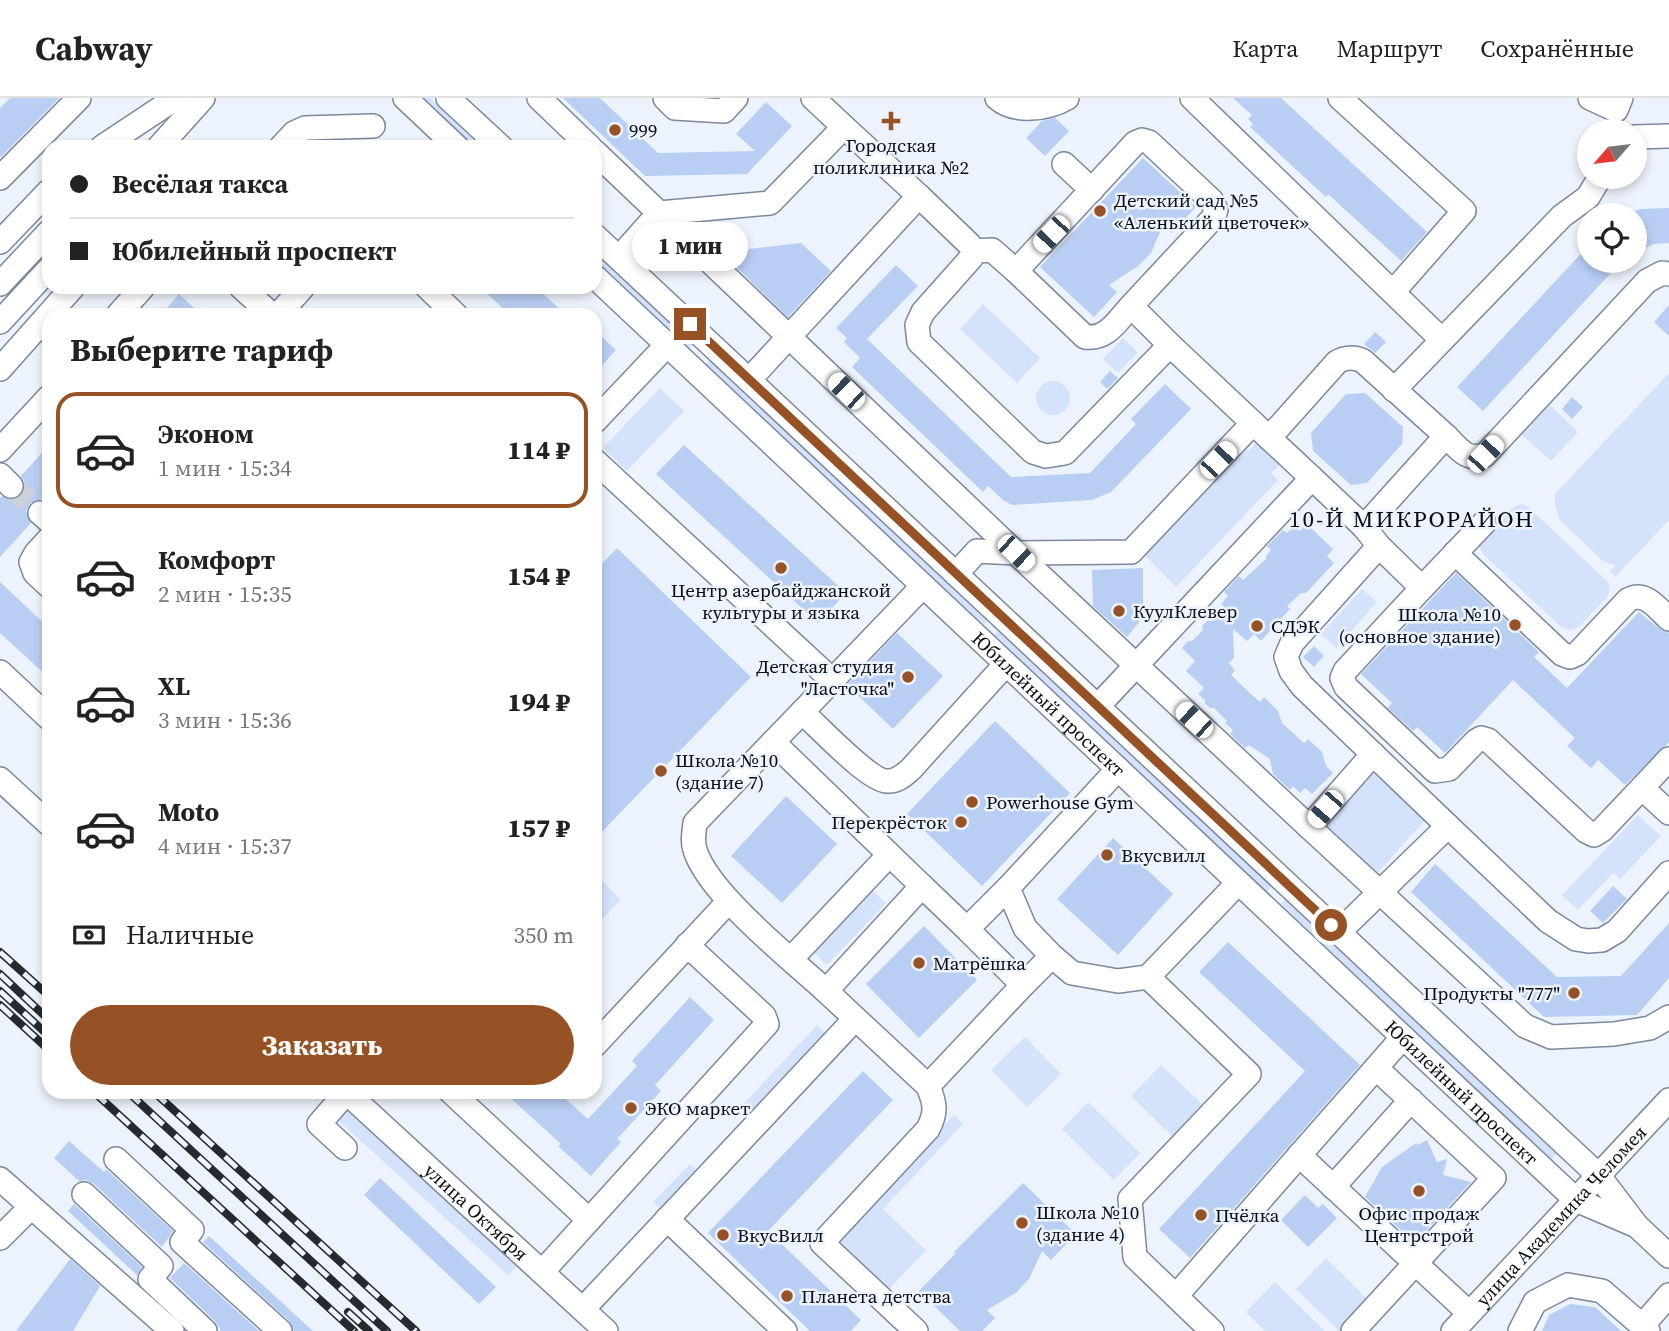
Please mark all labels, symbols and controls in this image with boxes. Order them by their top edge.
text: Cabway [35,26,153,71]
text: Карта [1232,32,1298,65]
text: Маршрут [1336,32,1442,65]
text: Сохранённые [1480,32,1634,65]
marker: Городская поликлиника №2 [881,111,901,131]
place label: 999 [629,117,658,143]
north arrow [1577,119,1647,189]
map controls [1577,119,1647,273]
marker: 999 [607,122,623,138]
place label: Городская поликлиника №2 [813,132,969,180]
text: Весёлая такса [112,166,288,202]
place label: Детский сад №5 «Аленький цветочек» [1114,187,1309,235]
marker: Детский сад №5 «Аленький цветочек» [1092,203,1108,219]
button: locate [1577,203,1647,273]
car [1029,211,1074,257]
callout: 1 мин [632,222,748,272]
text: 1 мин [658,230,722,262]
text: Юбилейный проспект [112,233,397,269]
route end [674,308,706,340]
text: Выберите тариф [70,328,333,372]
car [824,369,869,413]
text: Эконом [158,416,254,452]
icon: car [74,419,137,482]
car [1463,431,1508,477]
text: 114 ₽ [507,432,570,468]
car [1196,438,1241,482]
text: 1 мин · 15:34 [158,452,292,484]
district label: 10-Й МИКРОРАЙОН [1289,503,1535,535]
car [994,531,1039,575]
text: Комфорт [158,542,275,578]
icon: car [74,545,137,608]
text: 154 ₽ [507,558,570,594]
marker: Центр азербайджанской культуры и языка [773,560,789,576]
place label: Центр азербайджанской культуры и языка [671,577,891,625]
text: 2 мин · 15:35 [158,578,292,610]
place label: КуулКлевер [1133,598,1237,624]
place label: Школа №10 (основное здание) [1338,601,1501,649]
marker: КуулКлевер [1111,603,1127,619]
place label: СДЭК [1271,613,1320,639]
marker: Школа №10 (основное здание) [1507,617,1523,633]
marker: СДЭК [1249,618,1265,634]
street label: Юбилейный проспект [966,625,1131,782]
place label: Детская студия "Ласточка" [756,653,894,701]
text: XL [158,668,190,704]
marker: Детская студия "Ласточка" [900,669,916,685]
icon: car [74,671,137,734]
text: 194 ₽ [507,684,570,720]
car [1172,698,1217,742]
text: 3 мин · 15:36 [158,704,292,736]
place label: Школа №10 (здание 7) [675,747,778,795]
marker: Школа №10 (здание 7) [653,763,669,779]
car [1304,786,1347,832]
place label: Powerhouse Gym [986,789,1134,815]
text: Moto [158,794,219,830]
marker: Powerhouse Gym [964,794,980,810]
icon: car [74,797,137,860]
place label: Перекрёсток [831,809,947,835]
text: 157 ₽ [507,810,570,846]
marker: Перекрёсток [953,814,969,830]
text: 4 мин · 15:37 [158,830,292,862]
place label: Вкусвилл [1121,842,1206,868]
marker: Вкусвилл [1099,847,1115,863]
route start [1315,909,1347,941]
icon: cash [70,916,108,954]
text: Наличные [126,917,254,953]
text: 350 m [513,919,574,951]
place label: Матрёшка [933,950,1026,976]
marker: Матрёшка [911,955,927,971]
place label: Продукты "777" [1423,980,1560,1006]
marker: Продукты "777" [1566,985,1582,1001]
button: Заказать [70,1005,574,1085]
street label: Юбилейный проспект [1379,1014,1544,1171]
place label: ЭКО маркет [645,1095,750,1121]
marker: ЭКО маркет [623,1100,639,1116]
street label: улица Академика Челомея [1470,1119,1652,1312]
street label: улица Октября [419,1157,534,1266]
marker: Офис продаж Центрстрой [1411,1183,1427,1199]
place label: Школа №10 (здание 4) [1036,1199,1139,1247]
place label: Офис продаж Центрстрой [1359,1200,1480,1248]
place label: Пчёлка [1215,1202,1280,1228]
marker: Пчёлка [1193,1207,1209,1223]
marker: Школа №10 (здание 4) [1014,1215,1030,1231]
place label: ВкусВилл [737,1222,824,1248]
marker: ВкусВилл [715,1227,731,1243]
place label: Планета детства [801,1283,952,1309]
marker: Планета детства [779,1288,795,1304]

